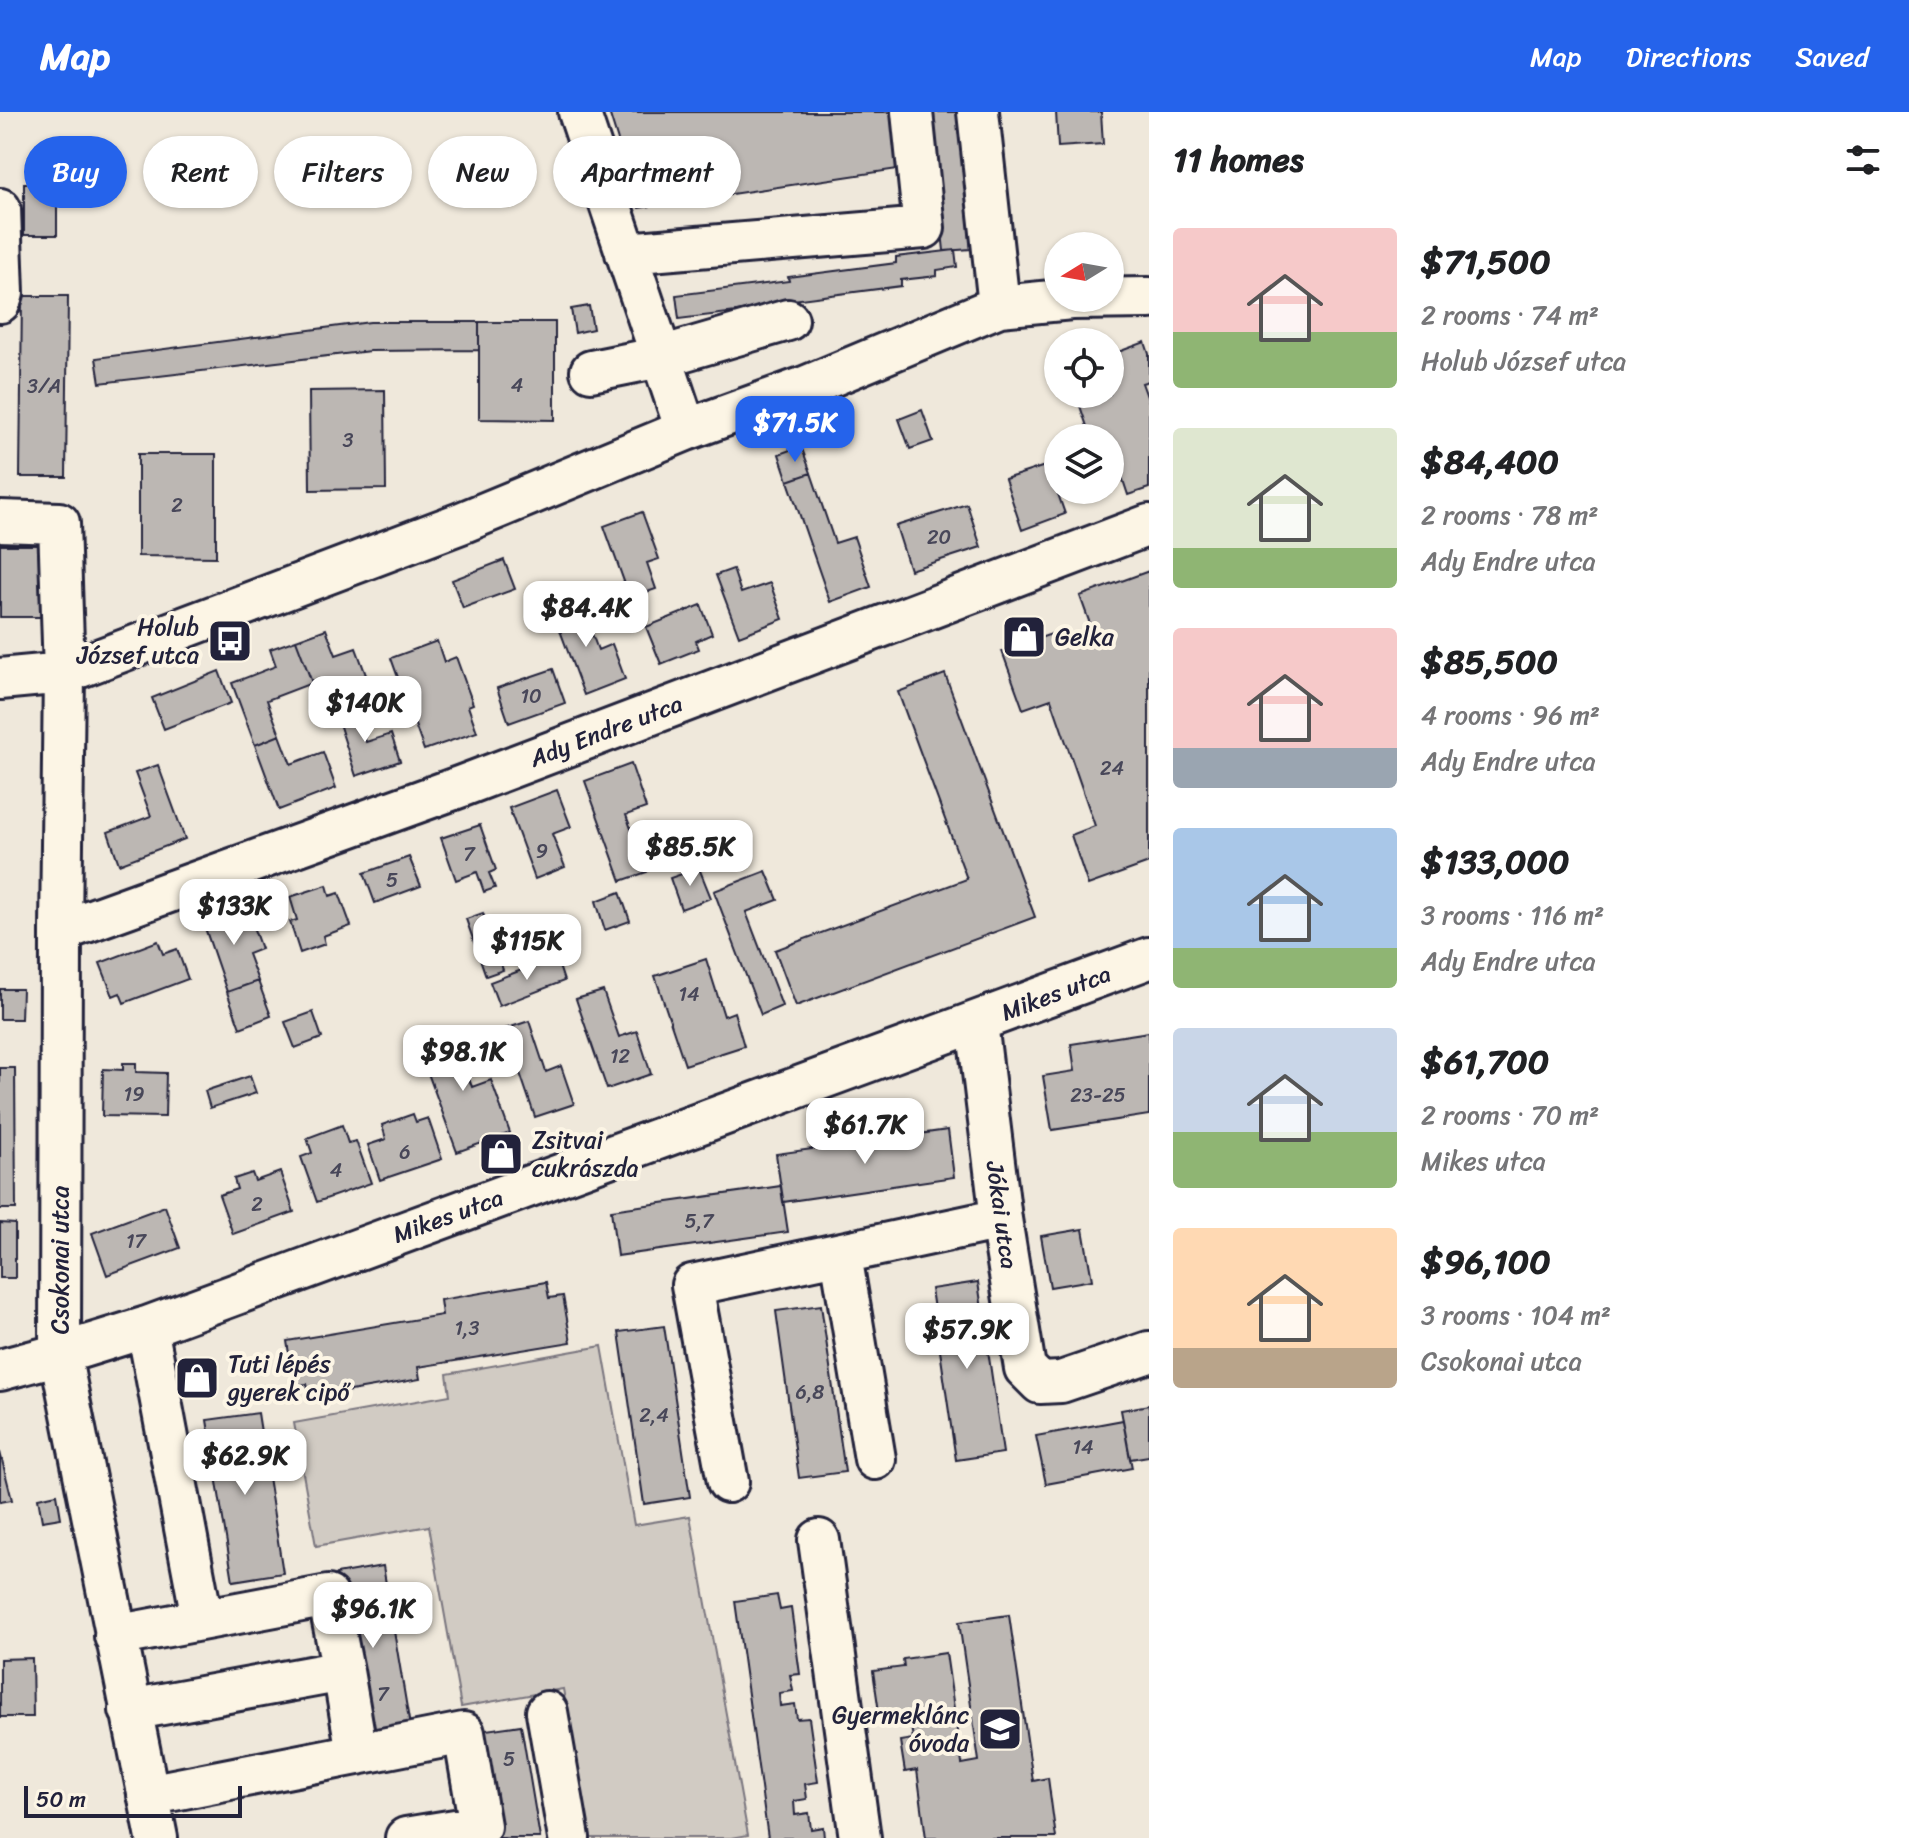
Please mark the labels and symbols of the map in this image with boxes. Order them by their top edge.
north arrow [1044,232,1124,312]
house number: 4 [511,368,523,403]
house number: 3/A [27,369,61,404]
pin: $71.5K [730,396,860,464]
house number: 3 [343,423,354,458]
house number: 2 [171,488,183,523]
house number: 20 [927,520,951,555]
pin: $84.4K [521,581,651,649]
place label: Holub József utca [76,606,199,676]
shop icon: Gelka [1000,613,1048,661]
place label: Gelka [1055,616,1115,658]
bus stop icon: Holub József utca [206,617,254,665]
pin: $140K [309,676,421,744]
house number: 10 [520,679,542,714]
street label: Ady Endre utca [522,683,689,780]
house number: 24 [1100,751,1124,786]
pin: $85.5K [625,820,755,888]
house number: 9 [536,834,548,869]
house number: 7 [463,837,476,872]
house number: 5 [386,863,398,898]
pin: $133K [178,879,290,947]
pin: $115K [471,914,583,982]
street label: Mikes utca [995,953,1117,1033]
house number: 14 [678,977,700,1012]
pin: $98.1K [398,1025,528,1093]
house number: 12 [610,1039,631,1074]
house number: 19 [124,1077,144,1112]
house number: 23-25 [1070,1078,1126,1113]
pin: $61.7K [800,1098,930,1166]
place label: Zsitvai cukrászda [532,1119,639,1189]
shop icon: Zsitvai cukrászda [477,1130,525,1178]
house number: 6 [399,1135,411,1170]
house number: 4 [330,1153,342,1188]
street label: Jókai utca [974,1157,1030,1272]
street label: Mikes utca [387,1177,509,1255]
street label: Csokonai utca [39,1186,81,1334]
house number: 2 [251,1187,263,1222]
house number: 5,7 [684,1204,715,1239]
house number: 17 [126,1224,148,1259]
pin: $57.9K [902,1303,1032,1371]
house number: 1,3 [455,1311,479,1346]
place label: Tuti lépés gyerek cipő [226,1343,351,1413]
shop icon: Tuti lépés gyerek cipő [173,1354,221,1402]
house number: 6,8 [796,1375,824,1410]
house number: 2,4 [639,1398,669,1433]
pin: $62.9K [180,1429,310,1497]
house number: 14 [1072,1430,1094,1465]
pin: $96.1K [308,1582,438,1650]
house number: 7 [377,1677,390,1712]
place label: Gyermeklánc óvoda [832,1694,970,1764]
school or university icon: Gyermeklánc óvoda [976,1705,1024,1753]
house number: 5 [503,1742,515,1777]
scale bar [24,1782,242,1818]

